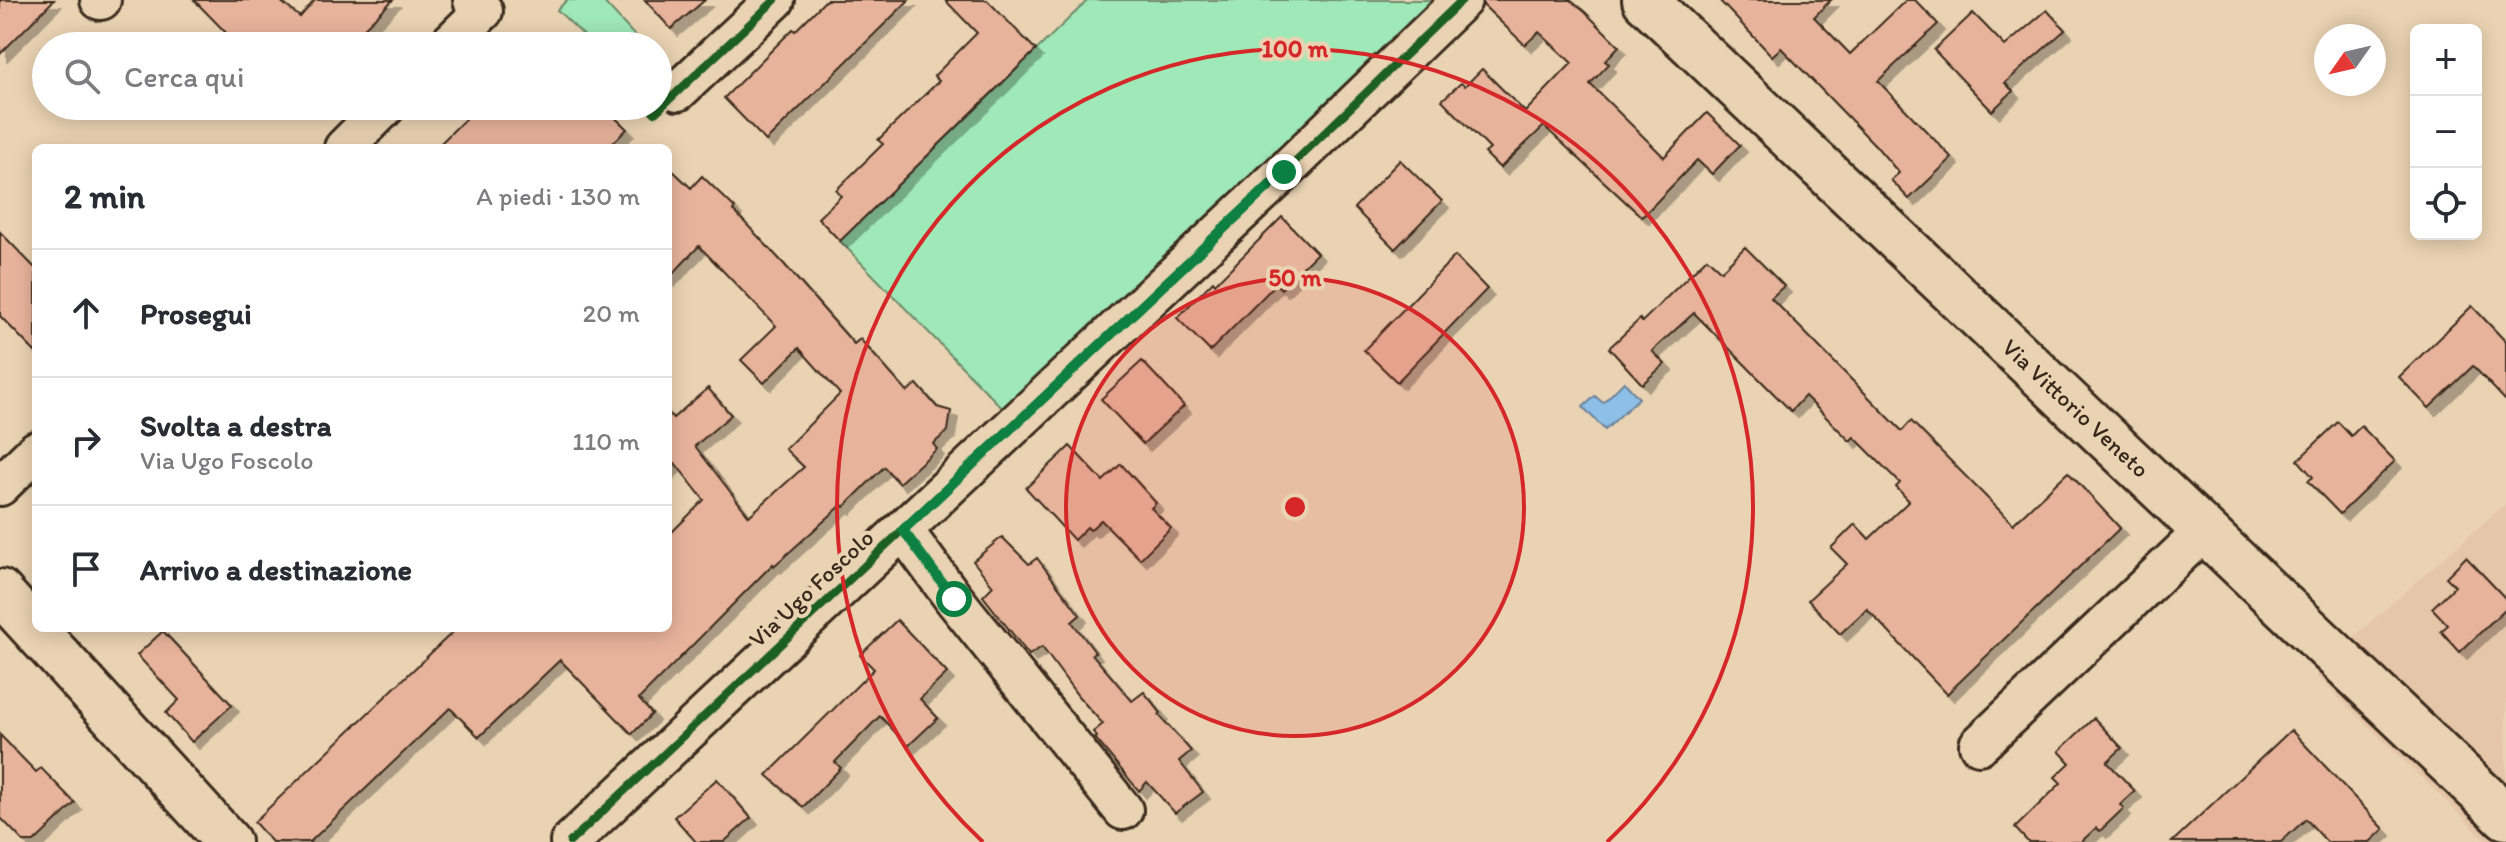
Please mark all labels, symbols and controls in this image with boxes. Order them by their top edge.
north arrow [2314,24,2386,96]
map controls [2410,24,2482,240]
button: + [2410,24,2482,96]
search box [32,32,672,120]
text: 100 m [1262,34,1329,63]
icon: search [60,54,104,98]
text: Cerca qui [124,58,244,95]
button: − [2410,96,2482,168]
route end [1266,154,1302,190]
button: locate [2410,168,2482,240]
text: 2 min [64,176,145,217]
text: A piedi · 130 m [476,180,640,212]
text: 50 m [1269,263,1322,292]
icon: ahead [64,291,108,335]
text: Prosegui [140,295,252,332]
text: 20 m [583,297,640,329]
street label: Via Vittorio Veneto [1996,332,2156,484]
text: Svolta a destra [140,407,331,444]
icon: right [64,419,108,463]
text: 110 m [572,425,640,457]
text: Via Ugo Foscolo [140,444,313,476]
centre of rings [1281,493,1309,521]
street label: Via Ugo Foscolo [743,523,879,653]
icon: arrive [64,547,108,591]
text: Arrivo a destinazione [140,551,412,588]
route start [936,581,972,617]

